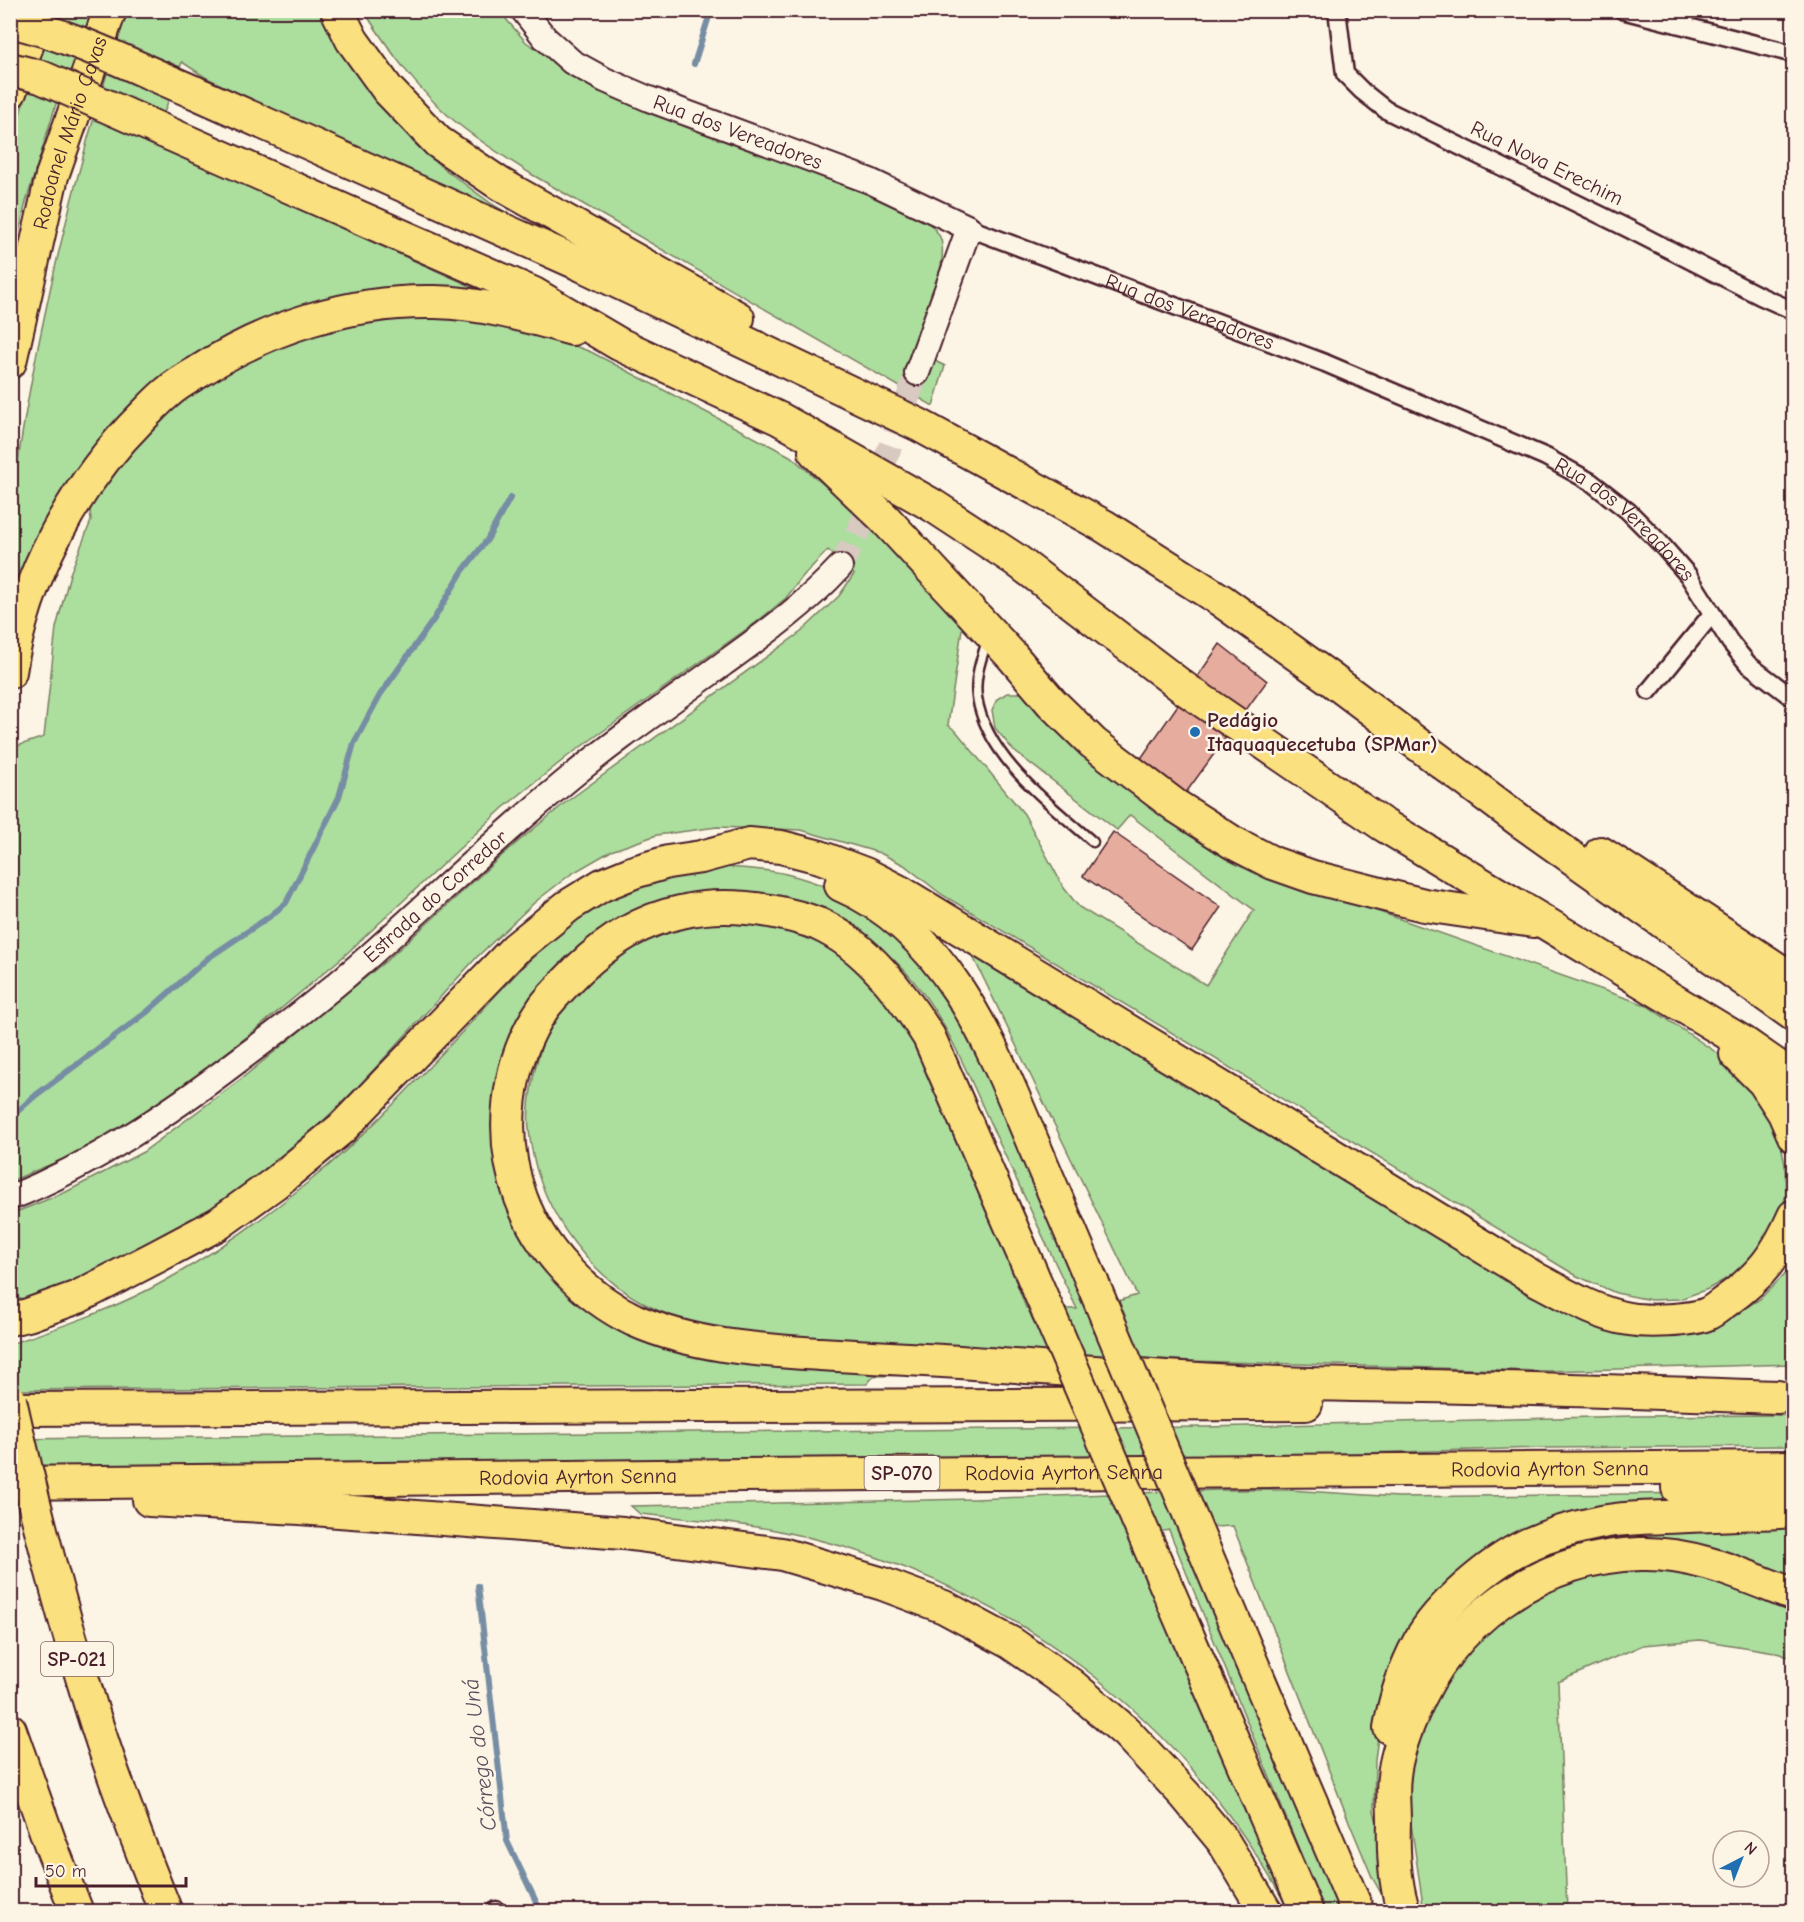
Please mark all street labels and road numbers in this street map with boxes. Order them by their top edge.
street label: Rodoanel Mário Covas [28,33,112,232]
street label: Rua dos Vereadores [650,90,826,174]
street label: Rua Nova Erechim [1467,116,1627,210]
street label: Rua dos Vereadores [1102,269,1277,355]
street label: Rua dos Vereadores [1551,452,1700,586]
street label: Estrada do Corredor [358,824,513,967]
road number: SP-070 [864,1456,940,1490]
street label: Rodovia Ayrton Senna [1451,1456,1649,1482]
street label: Rodovia Ayrton Senna [965,1460,1163,1485]
street label: Rodovia Ayrton Senna [479,1464,677,1490]
road number: SP-021 [41,1642,113,1676]

